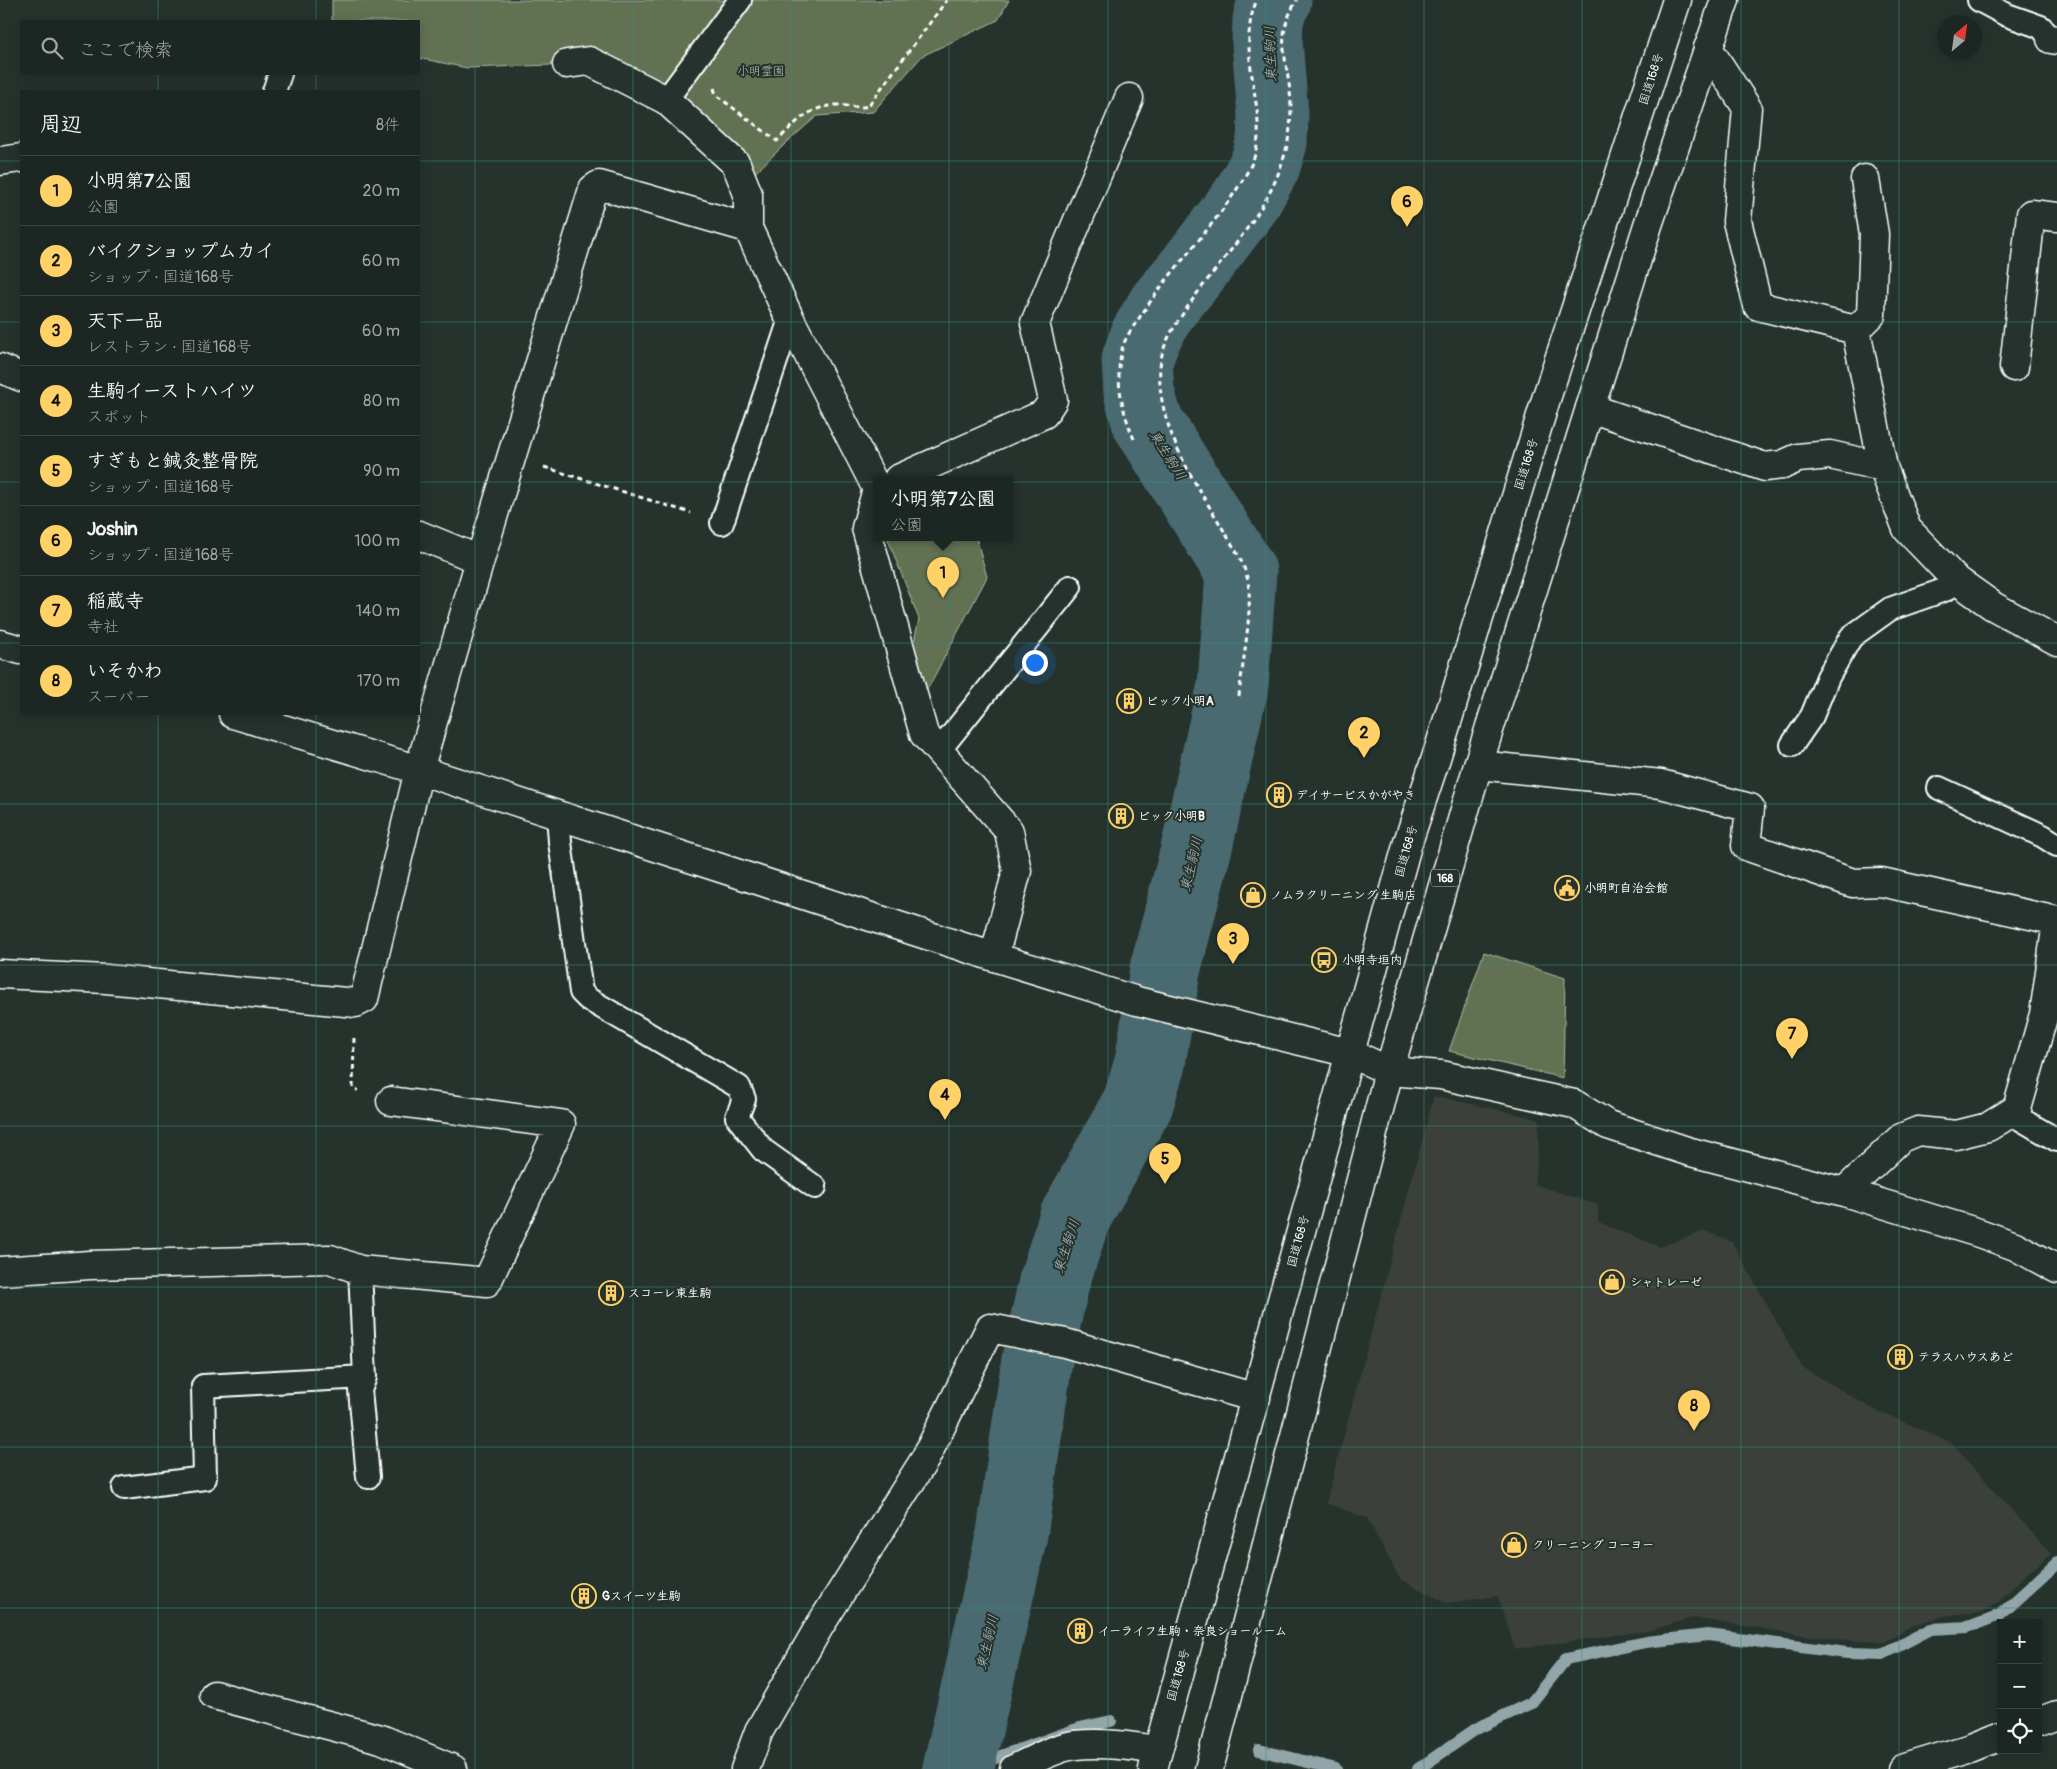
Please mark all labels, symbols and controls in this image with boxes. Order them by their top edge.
north arrow [1937,15,1982,60]
search box [20,20,420,75]
water label: 東生駒川 [1261,26,1280,82]
icon: search [38,34,66,62]
text: ここで検索 [78,38,173,62]
street label: 国道168号 [1636,51,1667,107]
park label: 小明霊園 [737,64,785,79]
text: 周辺 [40,111,82,138]
text: 8件 [376,115,400,135]
text: 小明第7公園 [87,169,192,193]
text: 1 [53,181,59,201]
text: 20 m [362,181,400,201]
pin: 6 [1391,186,1423,227]
text: 公園 [87,197,119,217]
text: バイクショップムカイ [87,239,275,263]
text: 2 [52,251,60,271]
text: 60 m [362,251,400,271]
text: ショップ · 国道168号 [87,267,234,287]
text: 天下一品 [87,309,163,333]
text: 3 [52,321,60,341]
text: 60 m [362,321,400,341]
text: レストラン · 国道168号 [87,337,252,357]
text: 生駒イーストハイツ [87,379,257,403]
text: 4 [51,391,61,411]
text: 80 m [363,391,400,411]
text: スポット [87,407,151,427]
water label: 東生駒川 [1146,427,1190,484]
street label: 国道168号 [1511,436,1542,492]
text: すぎもと鍼灸整骨院 [87,449,258,473]
text: 5 [52,461,60,481]
text: 90 m [363,461,400,481]
popup [873,476,1013,541]
text: ショップ · 国道168号 [87,477,234,497]
text: 小明第7公園 [890,487,996,511]
text: 公園 [890,515,922,535]
text: Joshin [87,517,138,541]
text: 6 [51,531,61,551]
text: 100 m [354,531,400,551]
text: ショップ · 国道168号 [87,545,234,565]
pin: 1 [927,557,959,598]
text: 稲蔵寺 [87,589,144,613]
text: 7 [52,601,60,621]
text: 140 m [356,601,400,621]
text: 寺社 [87,617,119,637]
your location [1022,650,1048,676]
text: いそかわ [87,659,163,683]
text: 8 [52,671,60,691]
text: 170 m [357,671,400,691]
text: スーパー [87,687,150,707]
building icon: ビック小明A [1116,688,1142,714]
place label: ビック小明A [1146,694,1214,709]
pin: 2 [1348,717,1380,758]
building icon: デイサービスかがやき [1266,782,1292,808]
place label: デイサービスかがやき [1296,788,1416,803]
building icon: ビック小明B [1108,803,1134,829]
place label: ビック小明B [1138,809,1205,824]
street label: 国道168号 [1392,823,1421,879]
water label: 東生駒川 [1177,835,1206,893]
road number: 168 [1431,870,1459,886]
public building icon: 小明町自治会館 [1554,875,1580,901]
place label: 小明町自治会館 [1584,881,1668,896]
shop icon: ノムラクリーニング 生駒店 [1240,882,1266,908]
place label: ノムラクリーニング 生駒店 [1270,888,1416,903]
pin: 3 [1217,923,1249,964]
bus stop icon: 小明寺垣内 [1311,947,1337,973]
place label: 小明寺垣内 [1342,953,1402,968]
pin: 7 [1776,1018,1808,1059]
pin: 4 [929,1079,961,1120]
pin: 5 [1149,1143,1181,1184]
street label: 国道168号 [1284,1213,1313,1269]
water label: 東生駒川 [1050,1217,1083,1275]
shop icon: シャトレーゼ [1599,1269,1625,1295]
place label: シャトレーゼ [1630,1275,1702,1290]
building icon: スコーレ東生駒 [598,1280,624,1306]
place label: スコーレ東生駒 [628,1286,712,1301]
building icon: テラスハウスあど [1887,1344,1913,1370]
place label: テラスハウスあど [1918,1350,2013,1365]
pin: 8 [1678,1390,1710,1431]
shop icon: クリーニング コーヨー [1501,1532,1527,1558]
place label: クリーニング コーヨー [1532,1538,1654,1553]
building icon: Gスイーツ生駒 [571,1583,597,1609]
place label: Gスイーツ生駒 [602,1589,681,1604]
water label: 東生駒川 [973,1613,1002,1671]
building icon: イーライフ生駒・奈良ショールーム [1067,1618,1093,1644]
map controls [1997,1619,2042,1754]
button: + [1997,1619,2042,1664]
place label: イーライフ生駒・奈良ショールーム [1098,1624,1287,1639]
street label: 国道168号 [1164,1647,1193,1703]
button: − [1997,1664,2042,1709]
button: locate [1997,1709,2042,1754]

